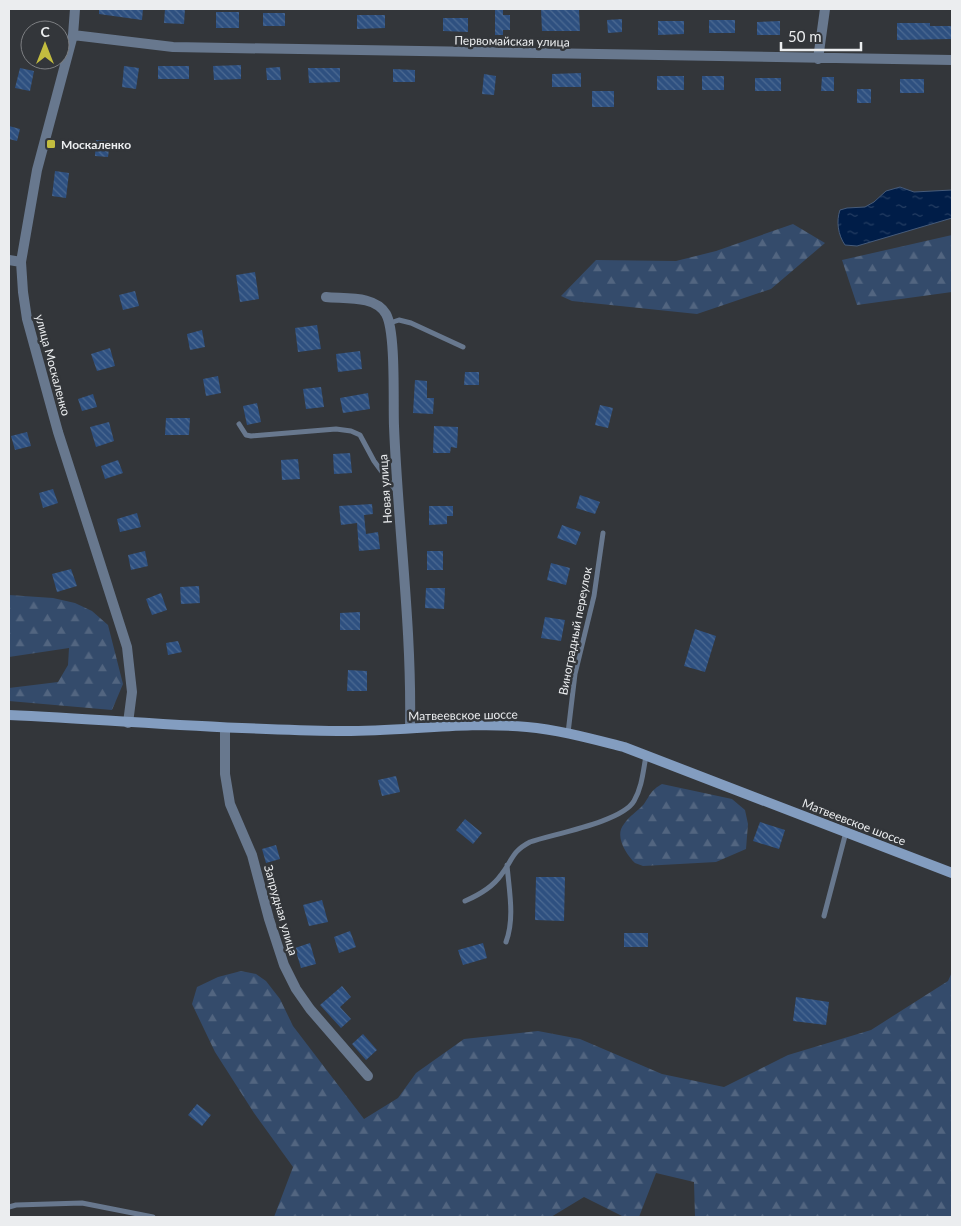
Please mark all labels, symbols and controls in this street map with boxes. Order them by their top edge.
north arrow [20,20,70,70]
scale bar [781,20,861,52]
text: С [40,23,50,40]
text: 50 m [788,27,822,45]
street label: Первомайская улица [454,32,570,50]
place label: Москаленко [61,137,131,152]
marker: Москаленко [45,138,57,150]
street label: улица Москаленко [32,313,74,418]
street label: Новая улица [375,454,395,524]
street label: Виноградный переулок [555,565,595,696]
street label: Матвеевское шоссе [408,707,518,723]
street label: Матвеевское шоссе [800,795,908,849]
street label: Запрудная улица [261,863,301,957]

